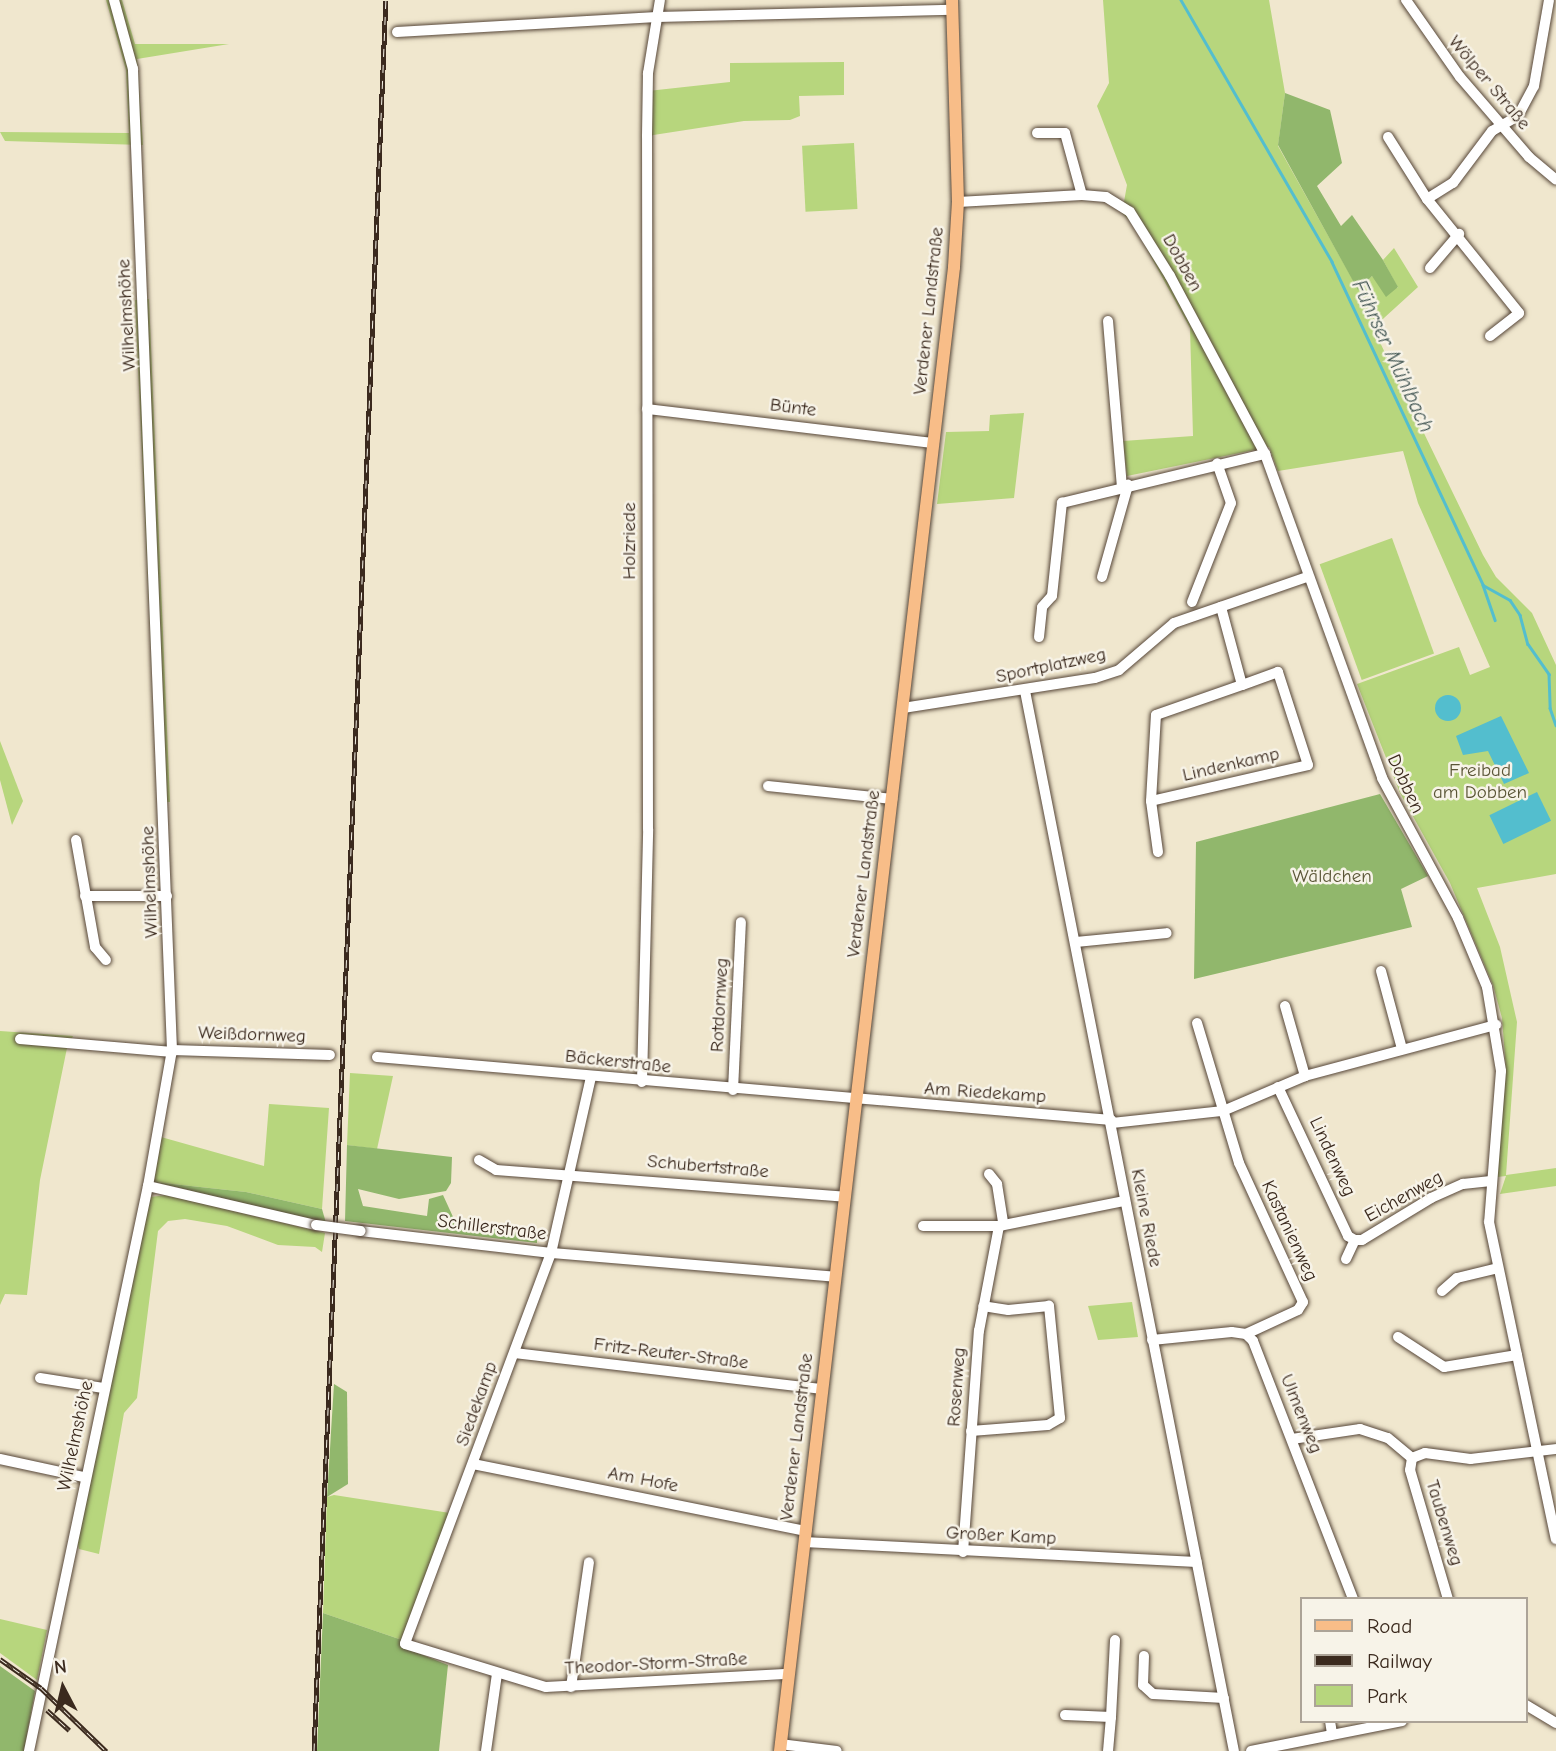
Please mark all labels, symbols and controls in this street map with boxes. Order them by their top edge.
street label: Wölper Straße [1443,31,1535,135]
street label: Verdener Landstraße [909,226,949,396]
street label: Dobben [1157,230,1207,296]
street label: Wilhelmshöhe [113,258,141,372]
water label: Führser Mühlbach [1347,276,1439,436]
street label: Bünte [769,394,817,422]
street label: Holzriede [619,502,641,580]
street label: Sportplatzweg [994,643,1108,689]
street label: Lindenkamp [1180,743,1282,787]
street label: Dobben [1381,751,1429,817]
park label: Freibad am Dobben [1433,760,1527,804]
street label: Verdener Landstraße [842,789,886,959]
street label: Wilhelmshöhe [137,825,163,939]
park label: Wäldchen [1292,866,1372,888]
street label: Rotdornweg [706,957,734,1053]
street label: Weißdornweg [198,1022,306,1048]
street label: Bäckerstraße [564,1045,672,1079]
street label: Am Riedekamp [923,1077,1047,1109]
street label: Lindenweg [1304,1114,1360,1200]
street label: Schubertstraße [646,1150,770,1184]
street label: Eichenweg [1361,1166,1447,1228]
street label: Kleine Riede [1125,1167,1167,1269]
street label: Kastanienweg [1256,1177,1322,1285]
street label: Schillerstraße [436,1210,548,1246]
street label: Fritz-Reuter-Straße [592,1333,750,1375]
street label: Rosenweg [943,1347,971,1427]
street label: Verdener Landstraße [775,1352,819,1522]
street label: Siedekamp [451,1359,503,1449]
street label: Ulmenweg [1275,1371,1327,1457]
street label: Wilhelmshöhe [53,1379,99,1493]
street label: Am Hofe [606,1462,680,1498]
street label: Taubenweg [1420,1477,1468,1569]
street label: Großer Kamp [945,1522,1057,1550]
legend [1300,1597,1528,1723]
text: Road [1367,1614,1412,1638]
street label: Theodor-Storm-Straße [564,1648,748,1680]
text: Railway [1367,1649,1432,1673]
north arrow [28,1653,98,1723]
text: N [53,1655,68,1679]
text: Park [1367,1684,1407,1708]

